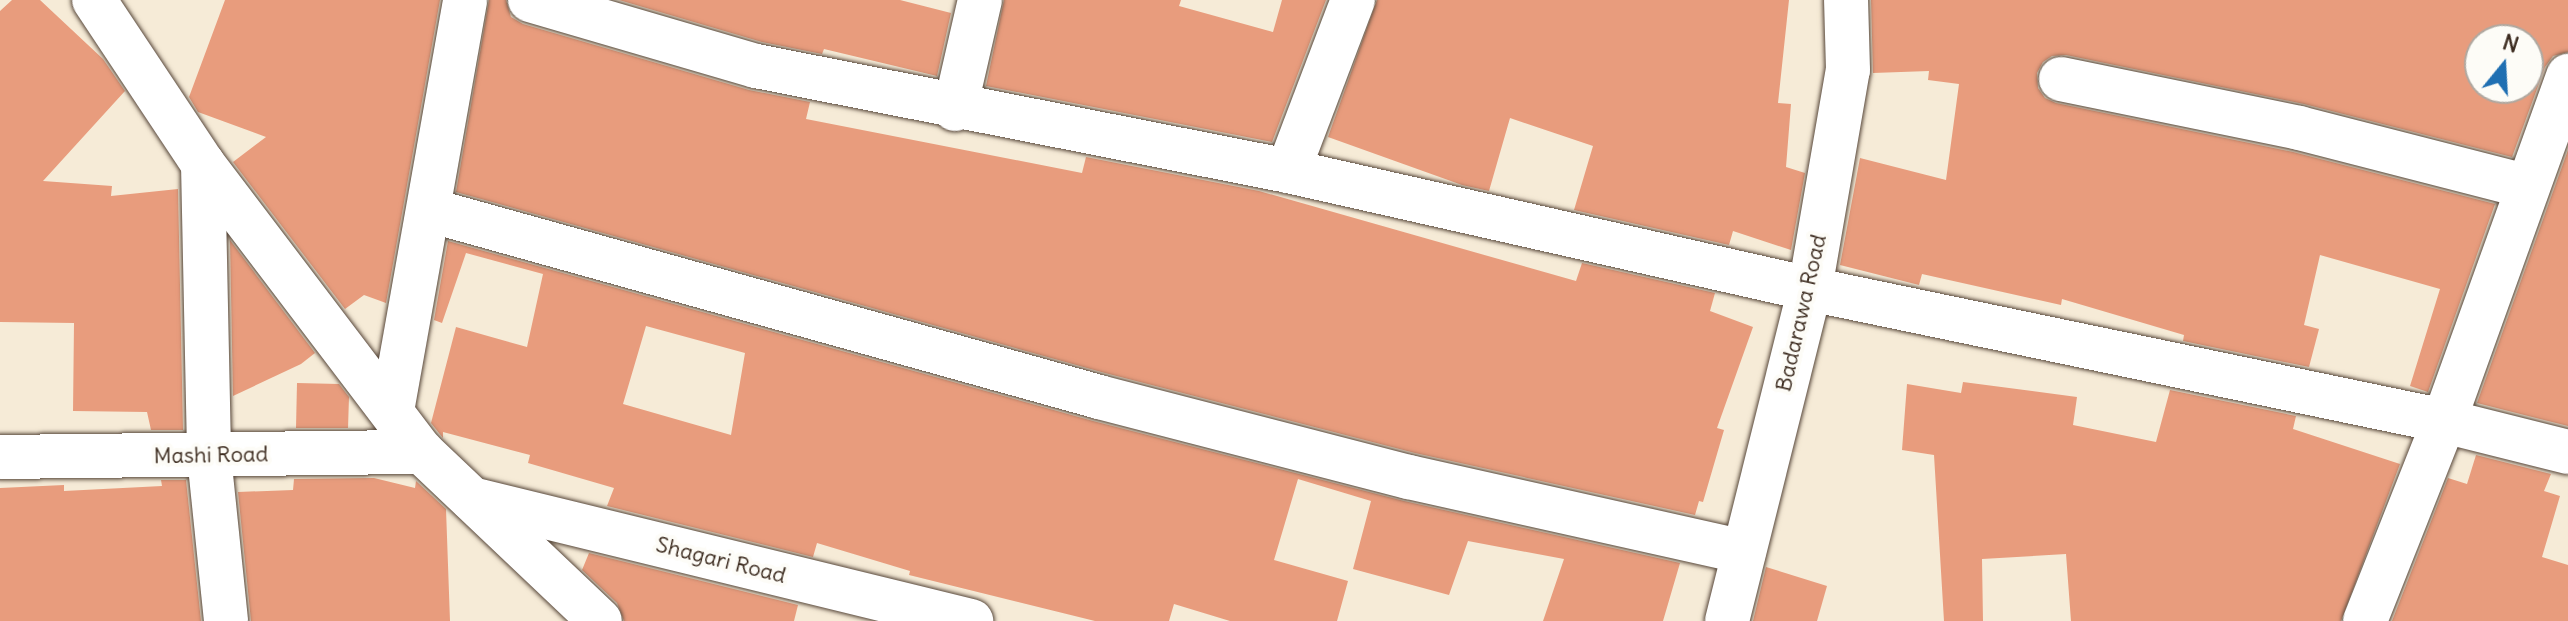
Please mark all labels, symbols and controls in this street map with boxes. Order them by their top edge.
north arrow [2464,24,2544,104]
text: N [2499,27,2522,59]
street label: Badarawa Road [1770,232,1832,394]
street label: Mashi Road [153,441,269,469]
street label: Shagari Road [653,531,789,589]

